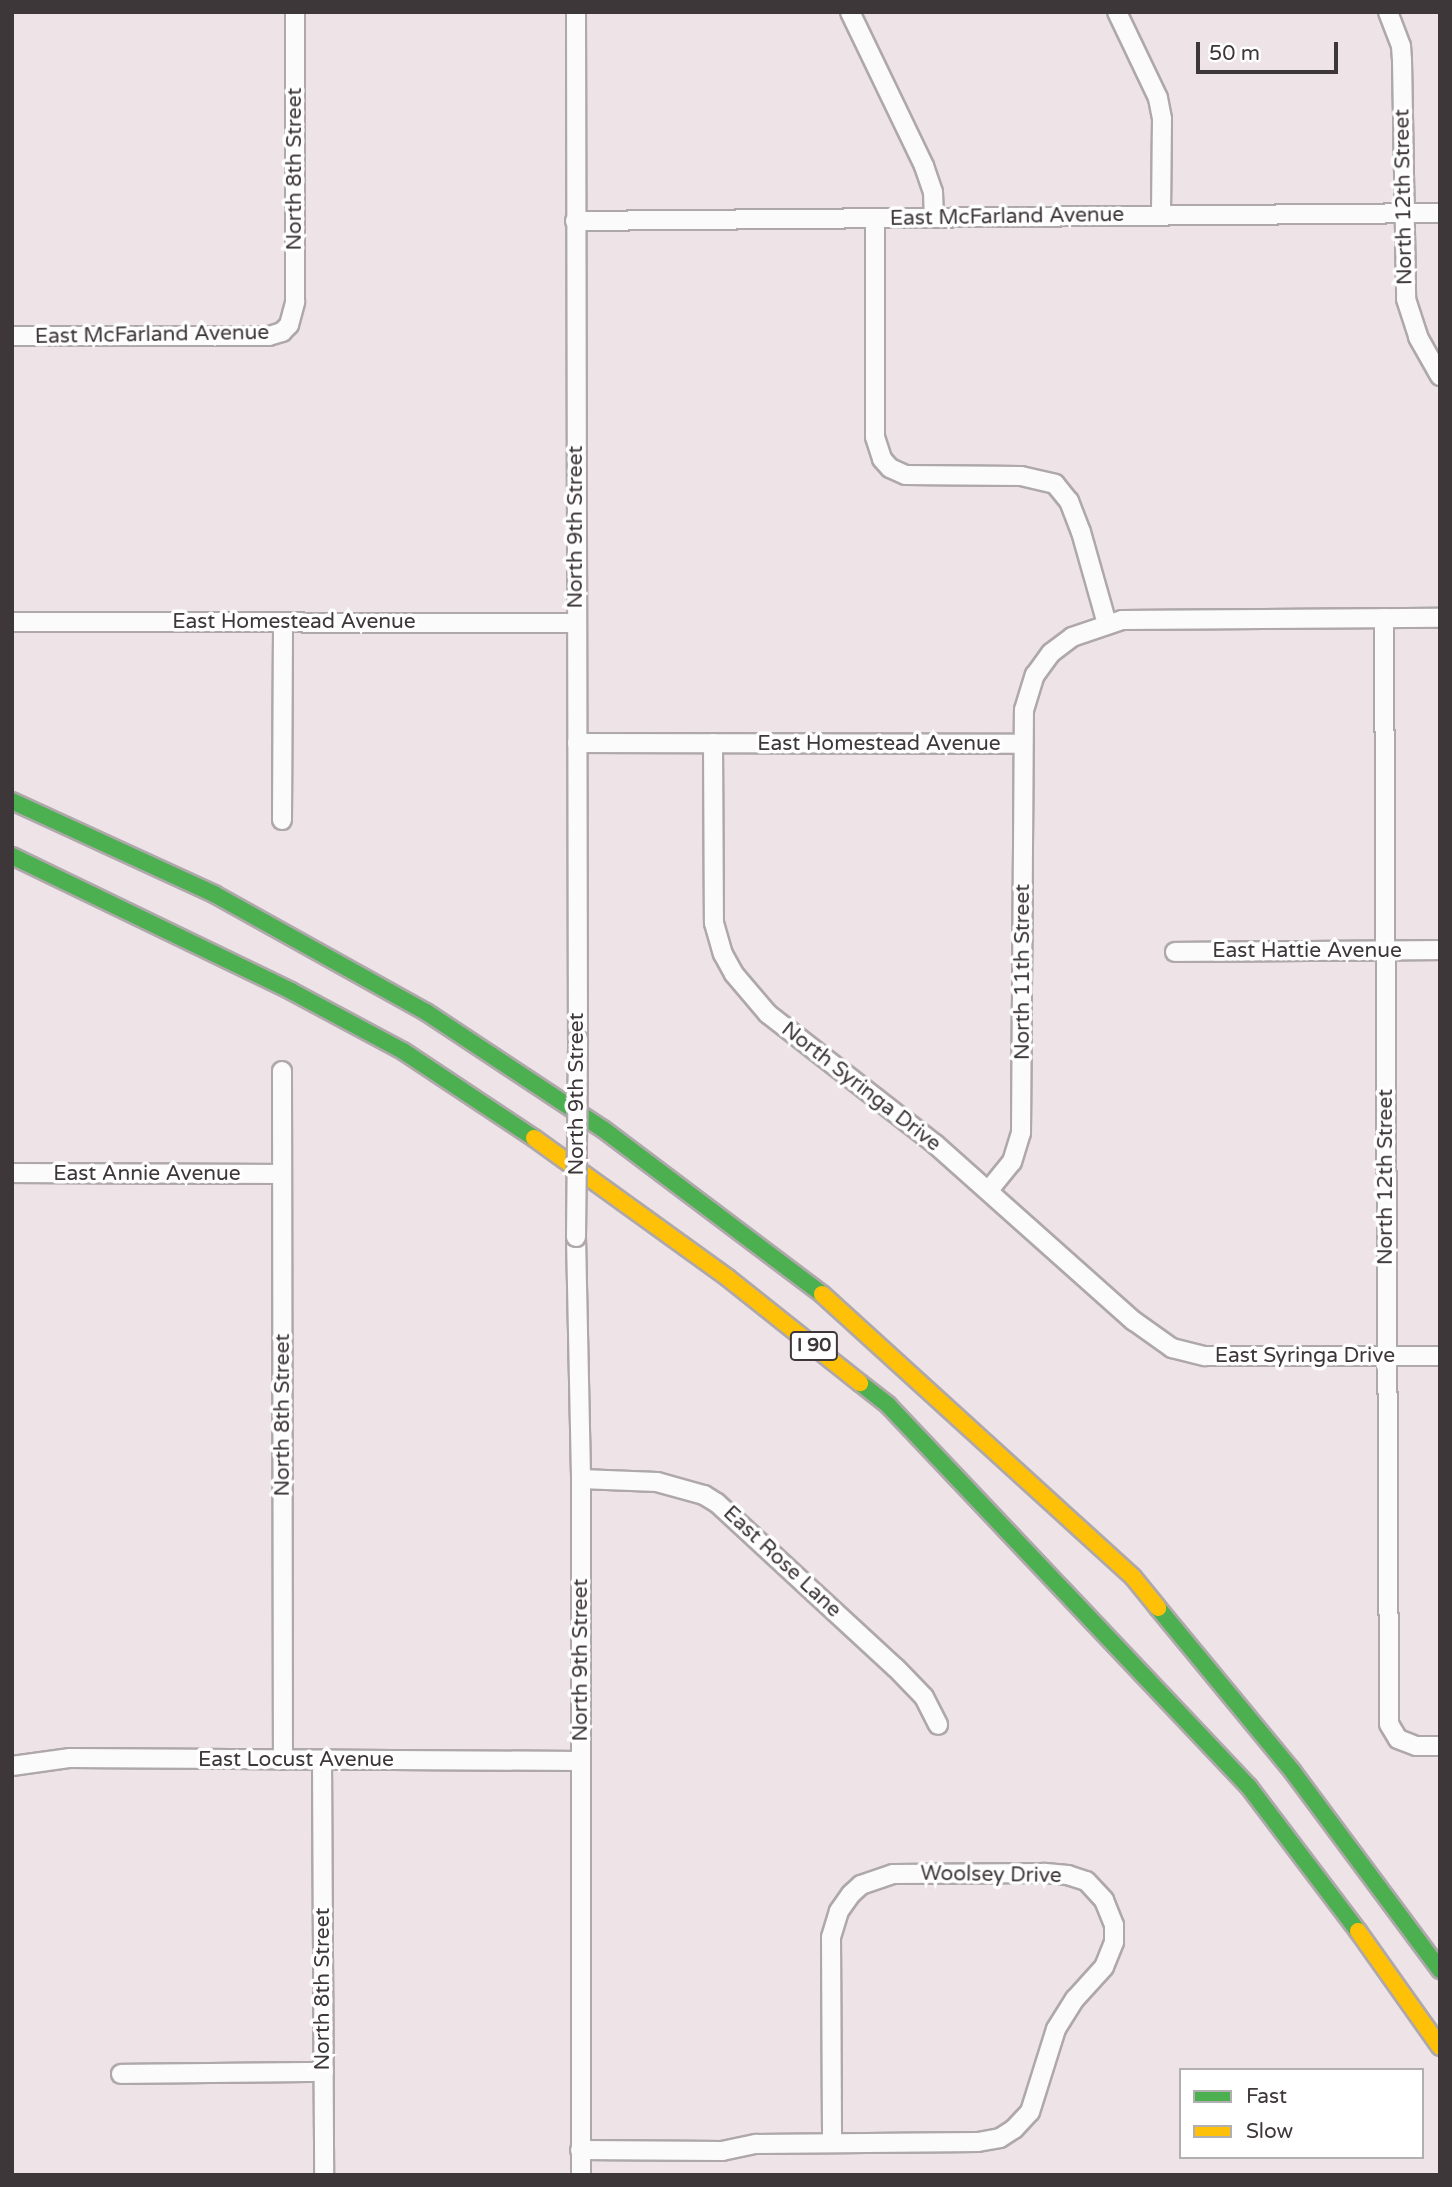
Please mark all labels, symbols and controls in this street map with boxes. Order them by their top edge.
scale bar [1200,28,1342,72]
text: 50 m [1209,41,1260,66]
street label: North 8th Street [282,87,308,251]
street label: North 12th Street [1390,109,1418,285]
street label: East McFarland Avenue [890,202,1124,232]
street label: East McFarland Avenue [35,320,269,350]
street label: North 9th Street [563,445,589,609]
street label: East Homestead Avenue [172,609,416,635]
street label: East Homestead Avenue [757,731,1001,757]
street label: North 11th Street [1010,884,1036,1060]
street label: East Hattie Avenue [1212,938,1402,964]
street label: North 9th Street [564,1012,590,1176]
street label: North Syringa Drive [776,1017,946,1157]
street label: North 12th Street [1373,1089,1399,1265]
street label: East Annie Avenue [53,1161,241,1187]
road number: I 90 [790,1330,838,1362]
street label: North 8th Street [270,1333,296,1497]
street label: East Syringa Drive [1215,1343,1395,1369]
street label: East Rose Lane [718,1501,846,1623]
street label: North 9th Street [568,1578,594,1742]
street label: East Locust Avenue [198,1747,394,1773]
street label: Woolsey Drive [920,1861,1062,1889]
street label: North 8th Street [310,1907,336,2071]
legend [1179,2068,1424,2159]
text: Fast [1246,2084,1287,2109]
text: Slow [1246,2119,1293,2144]

